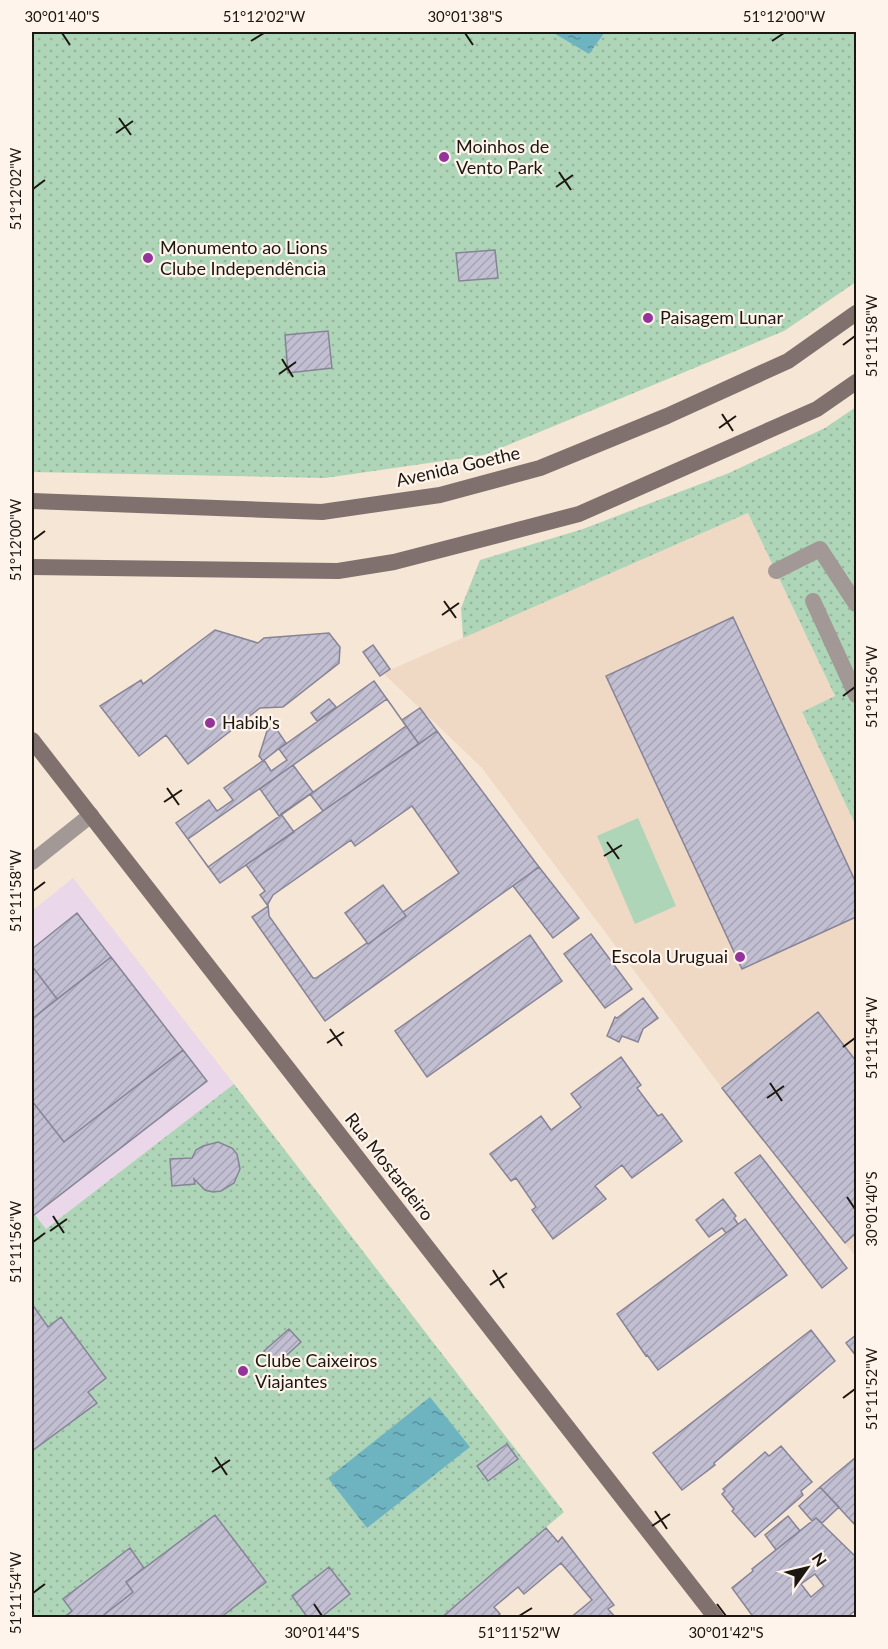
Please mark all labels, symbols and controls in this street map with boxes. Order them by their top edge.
text: 30°01'40"S [24,7,100,25]
text: 51°12'02"W [223,7,306,25]
text: 30°01'38"S [427,7,503,25]
text: 51°12'00"W [743,7,826,25]
place label: Moinhos de Vento Park [456,135,549,178]
text: 51°12'02"W [6,147,24,230]
marker: Moinhos de Vento Park [437,150,451,164]
place label: Monumento ao Lions Clube Independência [160,236,328,279]
marker: Monumento ao Lions Clube Independência [141,251,155,265]
text: 51°11'58"W [862,294,880,377]
place label: Paisagem Lunar [660,306,783,328]
marker: Paisagem Lunar [641,311,655,325]
street label: Avenida Goethe [394,441,522,491]
text: 51°12'00"W [6,498,24,581]
text: 51°11'56"W [862,645,880,728]
place label: Habib's [222,711,280,733]
marker: Habib's [203,716,217,730]
text: 51°11'58"W [6,849,24,932]
place label: Escola Uruguai [611,945,728,967]
marker: Escola Uruguai [733,950,747,964]
text: 51°11'54"W [862,996,880,1079]
street label: Rua Mostardeiro [341,1108,439,1225]
text: 30°01'40"S [862,1171,880,1247]
text: 51°11'56"W [6,1200,24,1283]
text: 51°11'52"W [862,1347,880,1430]
place label: Clube Caixeiros Viajantes [255,1349,378,1392]
marker: Clube Caixeiros Viajantes [236,1364,250,1378]
north arrow [777,1538,837,1598]
text: N [809,1549,831,1570]
text: 51°11'54"W [6,1551,24,1634]
text: 30°01'44"S [284,1623,360,1641]
text: 51°11'52"W [478,1623,561,1641]
text: 30°01'42"S [688,1623,764,1641]

